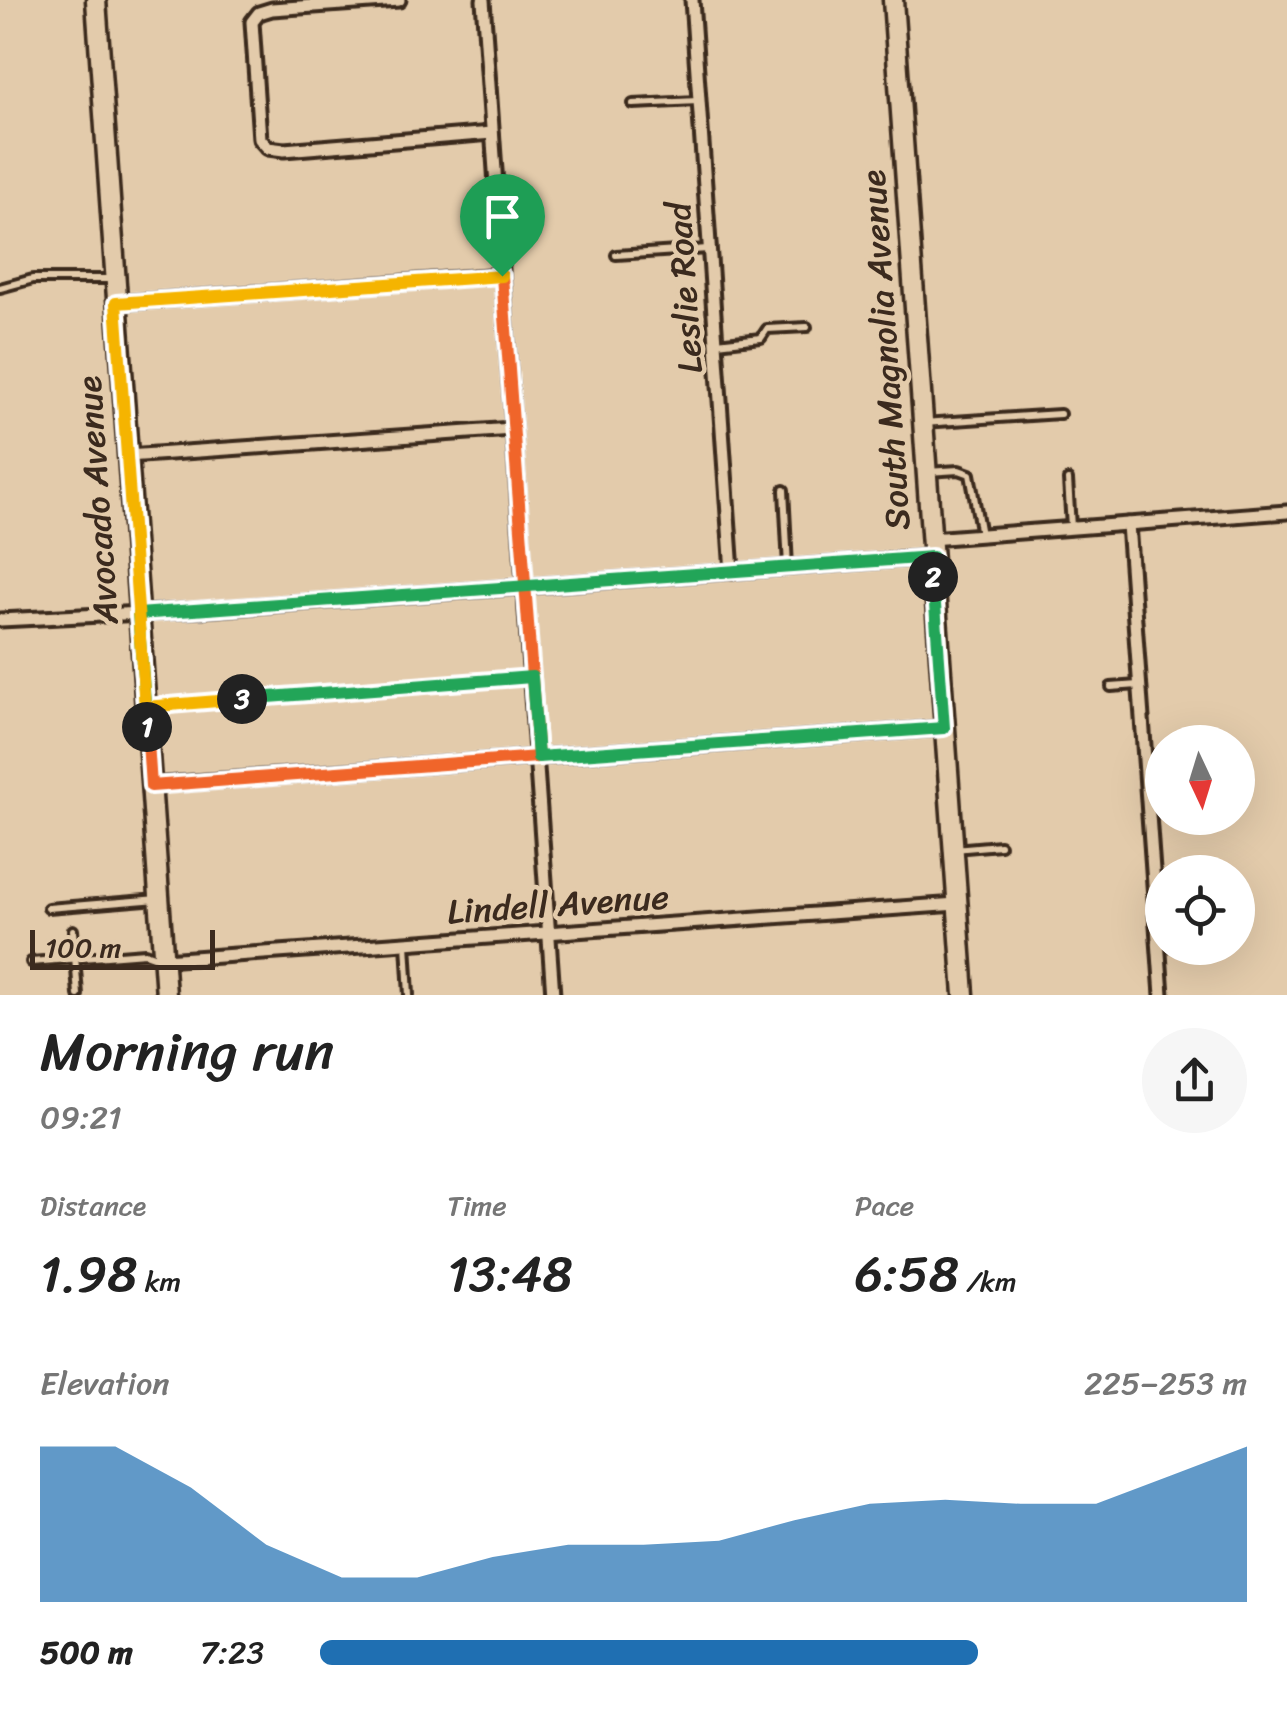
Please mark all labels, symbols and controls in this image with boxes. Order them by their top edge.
street label: South Magnolia Avenue [841,168,929,532]
pin [460,174,545,277]
icon: arrive [475,189,530,244]
street label: Leslie Road [647,198,721,375]
street label: Avocado Avenue [57,374,137,627]
pin: 2 [908,552,958,602]
text: 2 [925,552,941,601]
pin: 3 [217,674,267,724]
text: 3 [234,674,250,723]
pin: 1 [122,702,172,752]
text: 1 [141,702,153,751]
north arrow [1145,725,1255,835]
map controls [1145,725,1255,965]
button: locate [1145,855,1255,965]
street label: Lindell Avenue [445,865,671,943]
text: 100 m [45,923,121,972]
scale bar [30,925,215,970]
text: Morning run [40,1003,334,1100]
button: share [1142,1028,1247,1133]
text: 09:21 [40,1089,122,1146]
text: Distance [40,1181,146,1230]
text: Time [447,1181,507,1230]
text: Pace [855,1181,914,1230]
text: 1.98 [40,1230,137,1319]
text: 13:48 [447,1230,573,1319]
text: 6:58 [855,1230,959,1319]
text: km [137,1257,181,1306]
text: /km [959,1257,1016,1306]
text: Elevation [40,1355,170,1412]
text: 225–253 m [1084,1355,1247,1412]
text: 500 m [40,1624,133,1681]
text: 7:23 [200,1624,264,1681]

